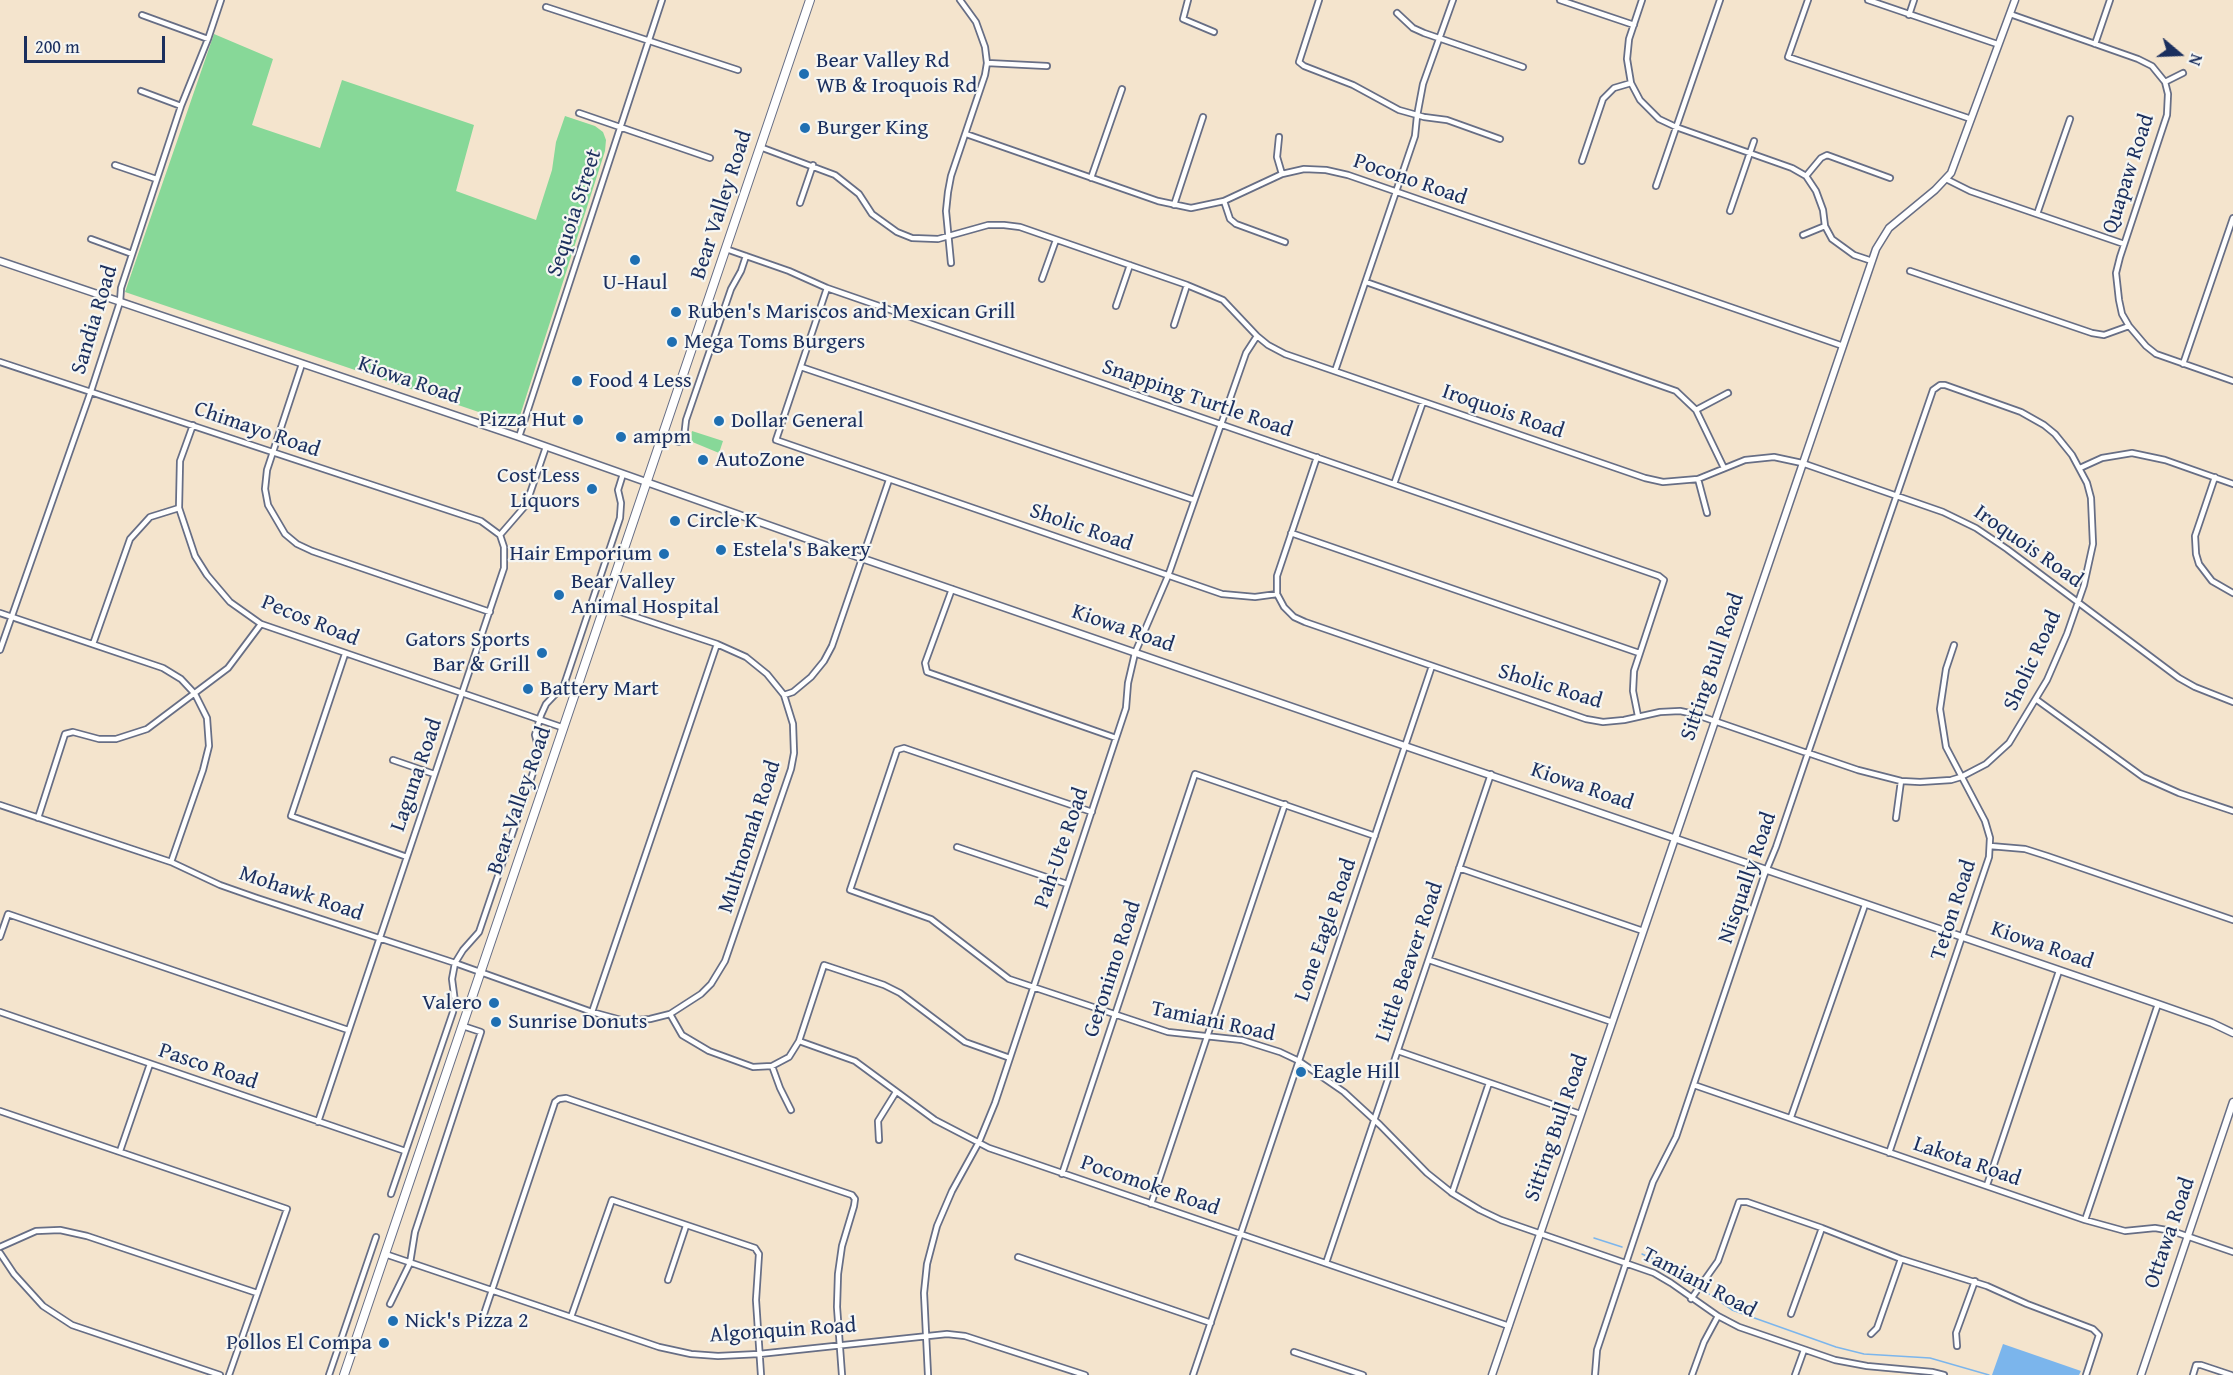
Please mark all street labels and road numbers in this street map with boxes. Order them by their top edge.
street label: Quapaw Road [2097,111,2161,237]
street label: Bear Valley Road [685,127,759,283]
street label: Sequoia Street [542,146,608,280]
street label: Pocono Road [1350,148,1470,212]
street label: Sandia Road [66,262,124,378]
street label: Kiowa Road [354,351,464,411]
street label: Snapping Turtle Road [1098,354,1296,444]
street label: Iroquois Road [1439,379,1567,445]
street label: Chimayo Road [191,396,323,464]
street label: Sholic Road [1026,498,1136,558]
street label: Iroquois Road [1968,500,2088,594]
street label: Pecos Road [257,590,363,652]
street label: Sitting Bull Road [1675,590,1751,744]
street label: Kiowa Road [1068,599,1178,659]
street label: Sholic Road [1998,607,2068,715]
street label: Sholic Road [1495,659,1605,715]
street label: Laguna Road [385,715,449,835]
street label: Bear Valley Road [482,723,558,879]
street label: Multnomah Road [713,757,787,917]
street label: Kiowa Road [1527,757,1637,817]
street label: Pah-Ute Road [1029,784,1095,912]
street label: Nisqually Road [1713,809,1783,947]
street label: Lone Eagle Road [1289,855,1363,1005]
street label: Teton Road [1925,856,1983,964]
street label: Mohawk Road [236,860,366,928]
street label: Little Beaver Road [1370,879,1450,1045]
street label: Geronimo Road [1079,897,1147,1041]
street label: Kiowa Road [1987,916,2097,976]
street label: Tamiani Road [1149,996,1277,1048]
street label: Pasco Road [155,1038,261,1096]
street label: Sitting Bull Road [1519,1051,1595,1205]
street label: Lakota Road [1910,1131,2024,1193]
street label: Pocomoke Road [1077,1150,1223,1222]
street label: Ottawa Road [2139,1174,2201,1292]
street label: Tamiani Road [1637,1242,1761,1324]
street label: Algonquin Road [709,1313,857,1349]

